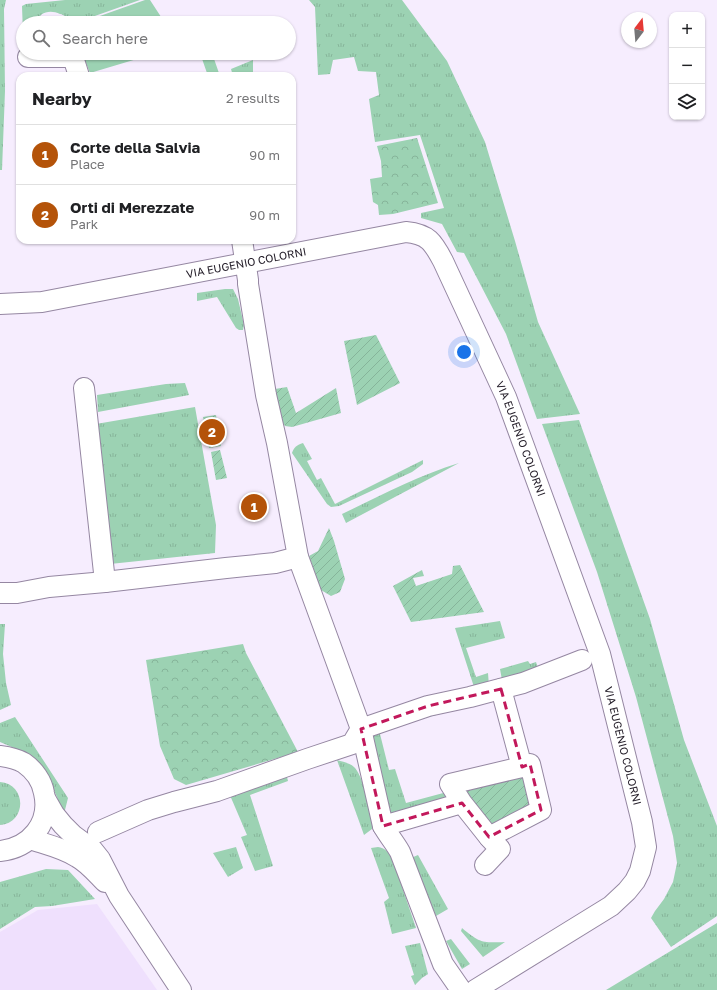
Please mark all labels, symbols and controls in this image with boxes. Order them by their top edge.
north arrow [621,12,657,48]
map controls [669,12,705,120]
button: + [669,12,705,48]
search box [16,16,296,60]
icon: search [30,27,52,49]
text: Search here [62,29,148,47]
button: − [669,48,705,84]
button: layers [669,84,705,120]
text: Nearby [32,88,92,109]
text: 2 results [226,90,280,106]
text: Corte della Salvia [70,138,200,156]
text: 1 [42,147,48,163]
text: 90 m [249,147,280,163]
text: Place [70,156,105,172]
text: Orti di Merezzate [70,198,194,216]
text: 2 [41,207,49,223]
text: 90 m [249,207,280,223]
text: Park [70,216,98,232]
street label: VIA EUGENIO COLORNI [185,244,307,280]
your location [454,342,474,362]
street label: VIA EUGENIO COLORNI [494,379,549,498]
pin: 2 [199,417,225,447]
pin: 1 [241,492,267,522]
street label: VIA EUGENIO COLORNI [602,685,645,806]

